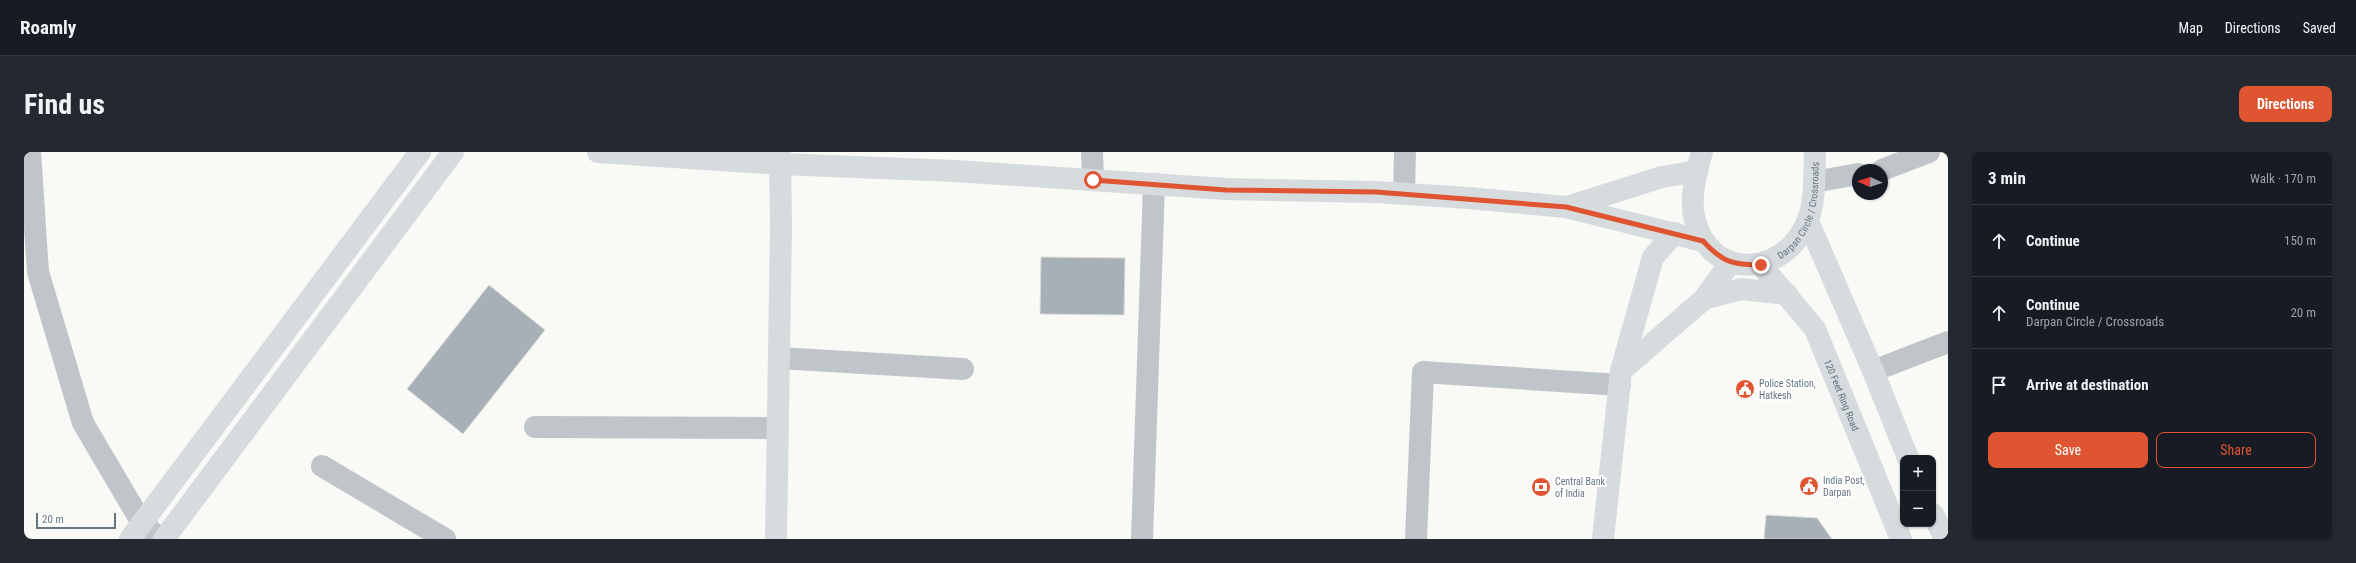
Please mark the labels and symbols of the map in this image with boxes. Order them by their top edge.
street label: Darpan Circle / Crossroads [1775,161,1820,261]
north arrow [1852,164,1888,200]
route start [1084,171,1102,189]
route end [1752,256,1770,274]
street label: 120 Feet Ring Road [1822,358,1862,432]
public building icon: Police Station, Hatkesh [1734,378,1756,400]
place label: Police Station, Hatkesh [1759,378,1816,401]
public building icon: India Post, Darpan [1798,475,1820,497]
place label: India Post, Darpan [1823,475,1865,498]
bank icon: Central Bank of India [1530,476,1552,498]
place label: Central Bank of India [1555,476,1605,499]
scale bar [36,511,116,530]

